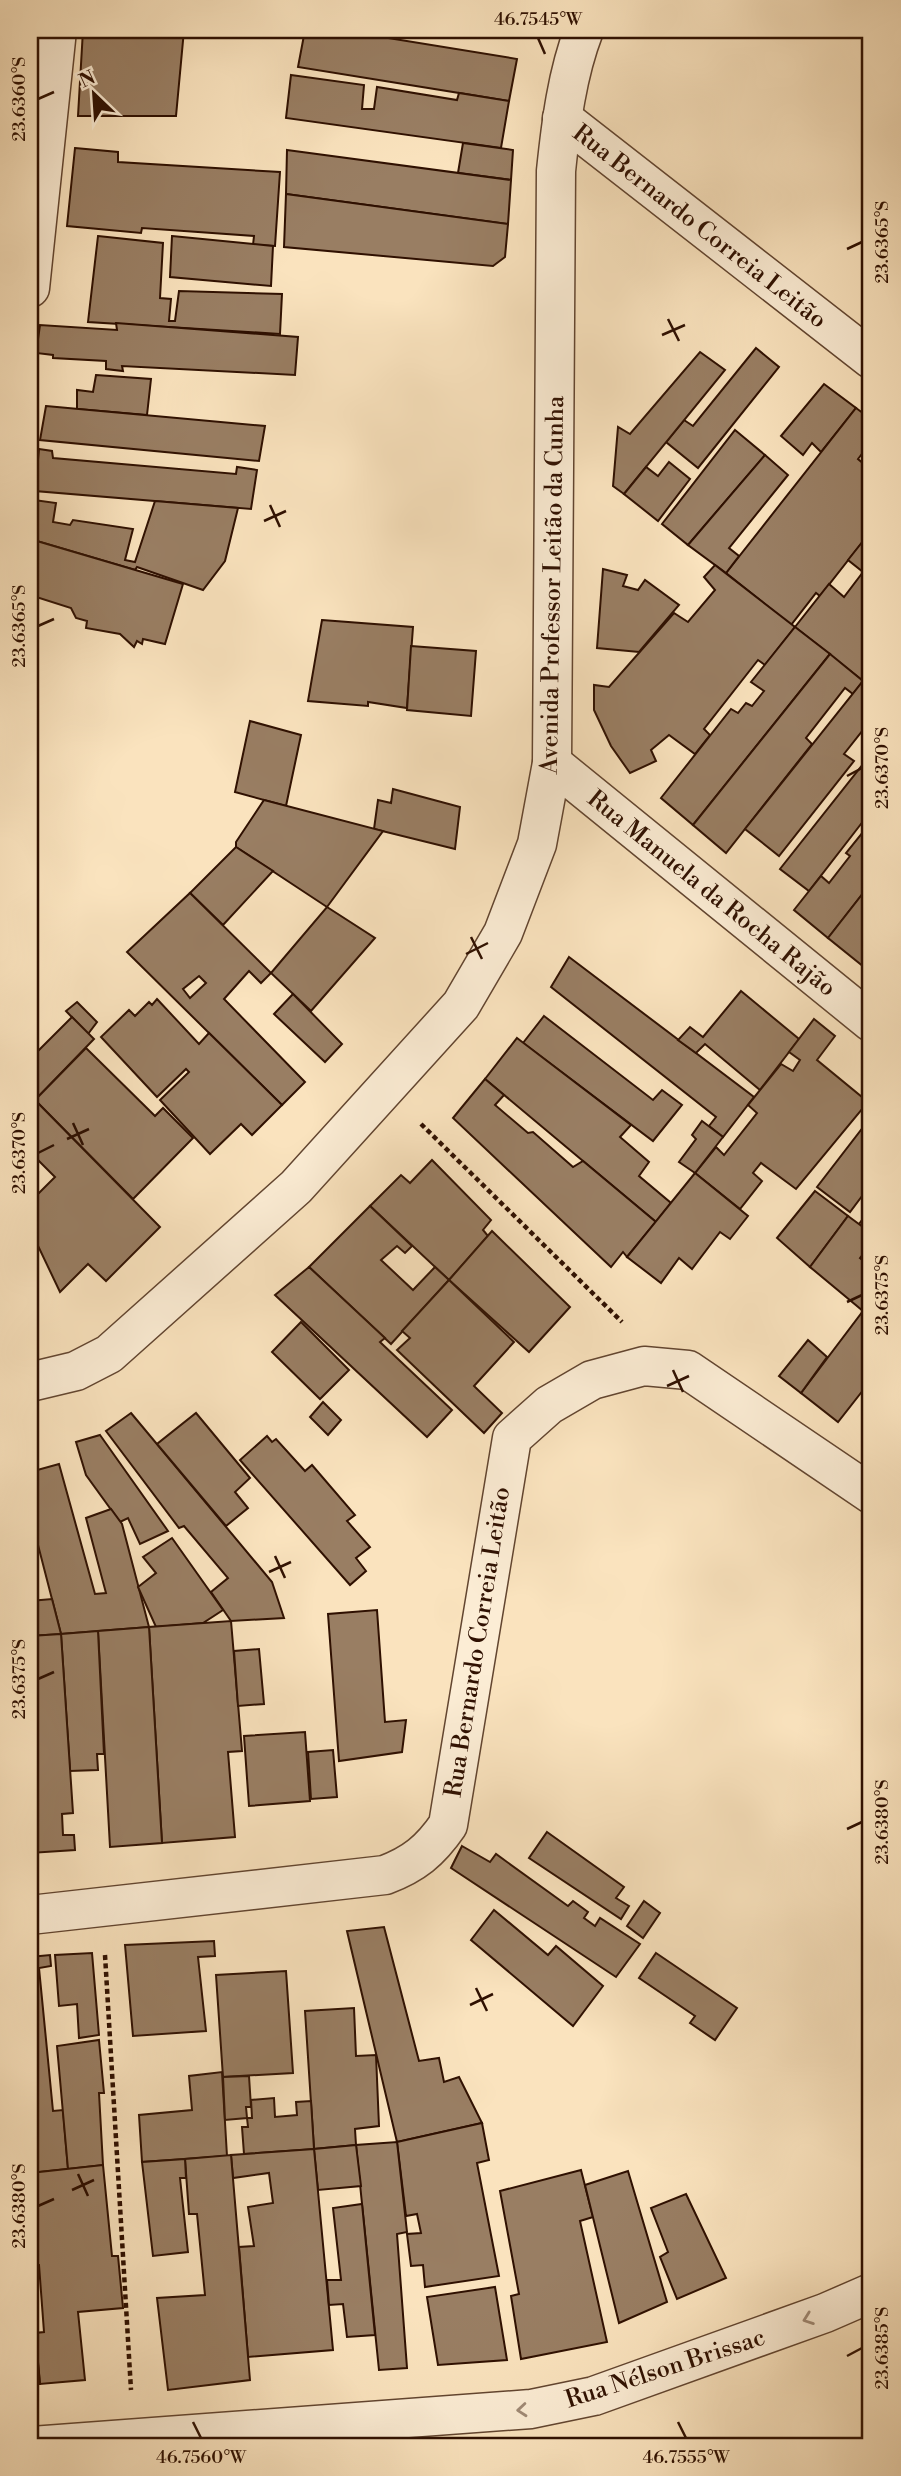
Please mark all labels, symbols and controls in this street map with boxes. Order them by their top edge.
text: 46.7545°W [494,8,583,31]
text: 23.6360°S [8,57,31,141]
north arrow [60,60,130,130]
text: N [75,65,99,94]
street label: Rua Bernardo Correia Leitão [566,118,832,335]
text: 23.6365°S [871,201,894,283]
street label: Avenida Professor Leitão da Cunha [535,395,571,775]
text: 23.6365°S [8,585,31,667]
text: 23.6370°S [871,727,894,809]
street label: Rua Manuela da Rocha Rajão [581,784,842,1003]
text: 23.6370°S [8,1112,31,1194]
text: 23.6375°S [871,1255,894,1335]
street label: Rua Bernardo Correia Leitão [439,1485,517,1800]
text: 23.6375°S [8,1639,31,1719]
text: 23.6380°S [871,1780,894,1864]
text: 23.6380°S [8,2164,31,2248]
text: 23.6385°S [871,2307,894,2389]
one-way arrow [803,2311,815,2325]
street label: Rua Nélson Brissac [562,2322,769,2415]
one-way arrow [516,2402,527,2417]
text: 46.7560°W [156,2446,247,2469]
text: 46.7555°W [642,2446,730,2469]

